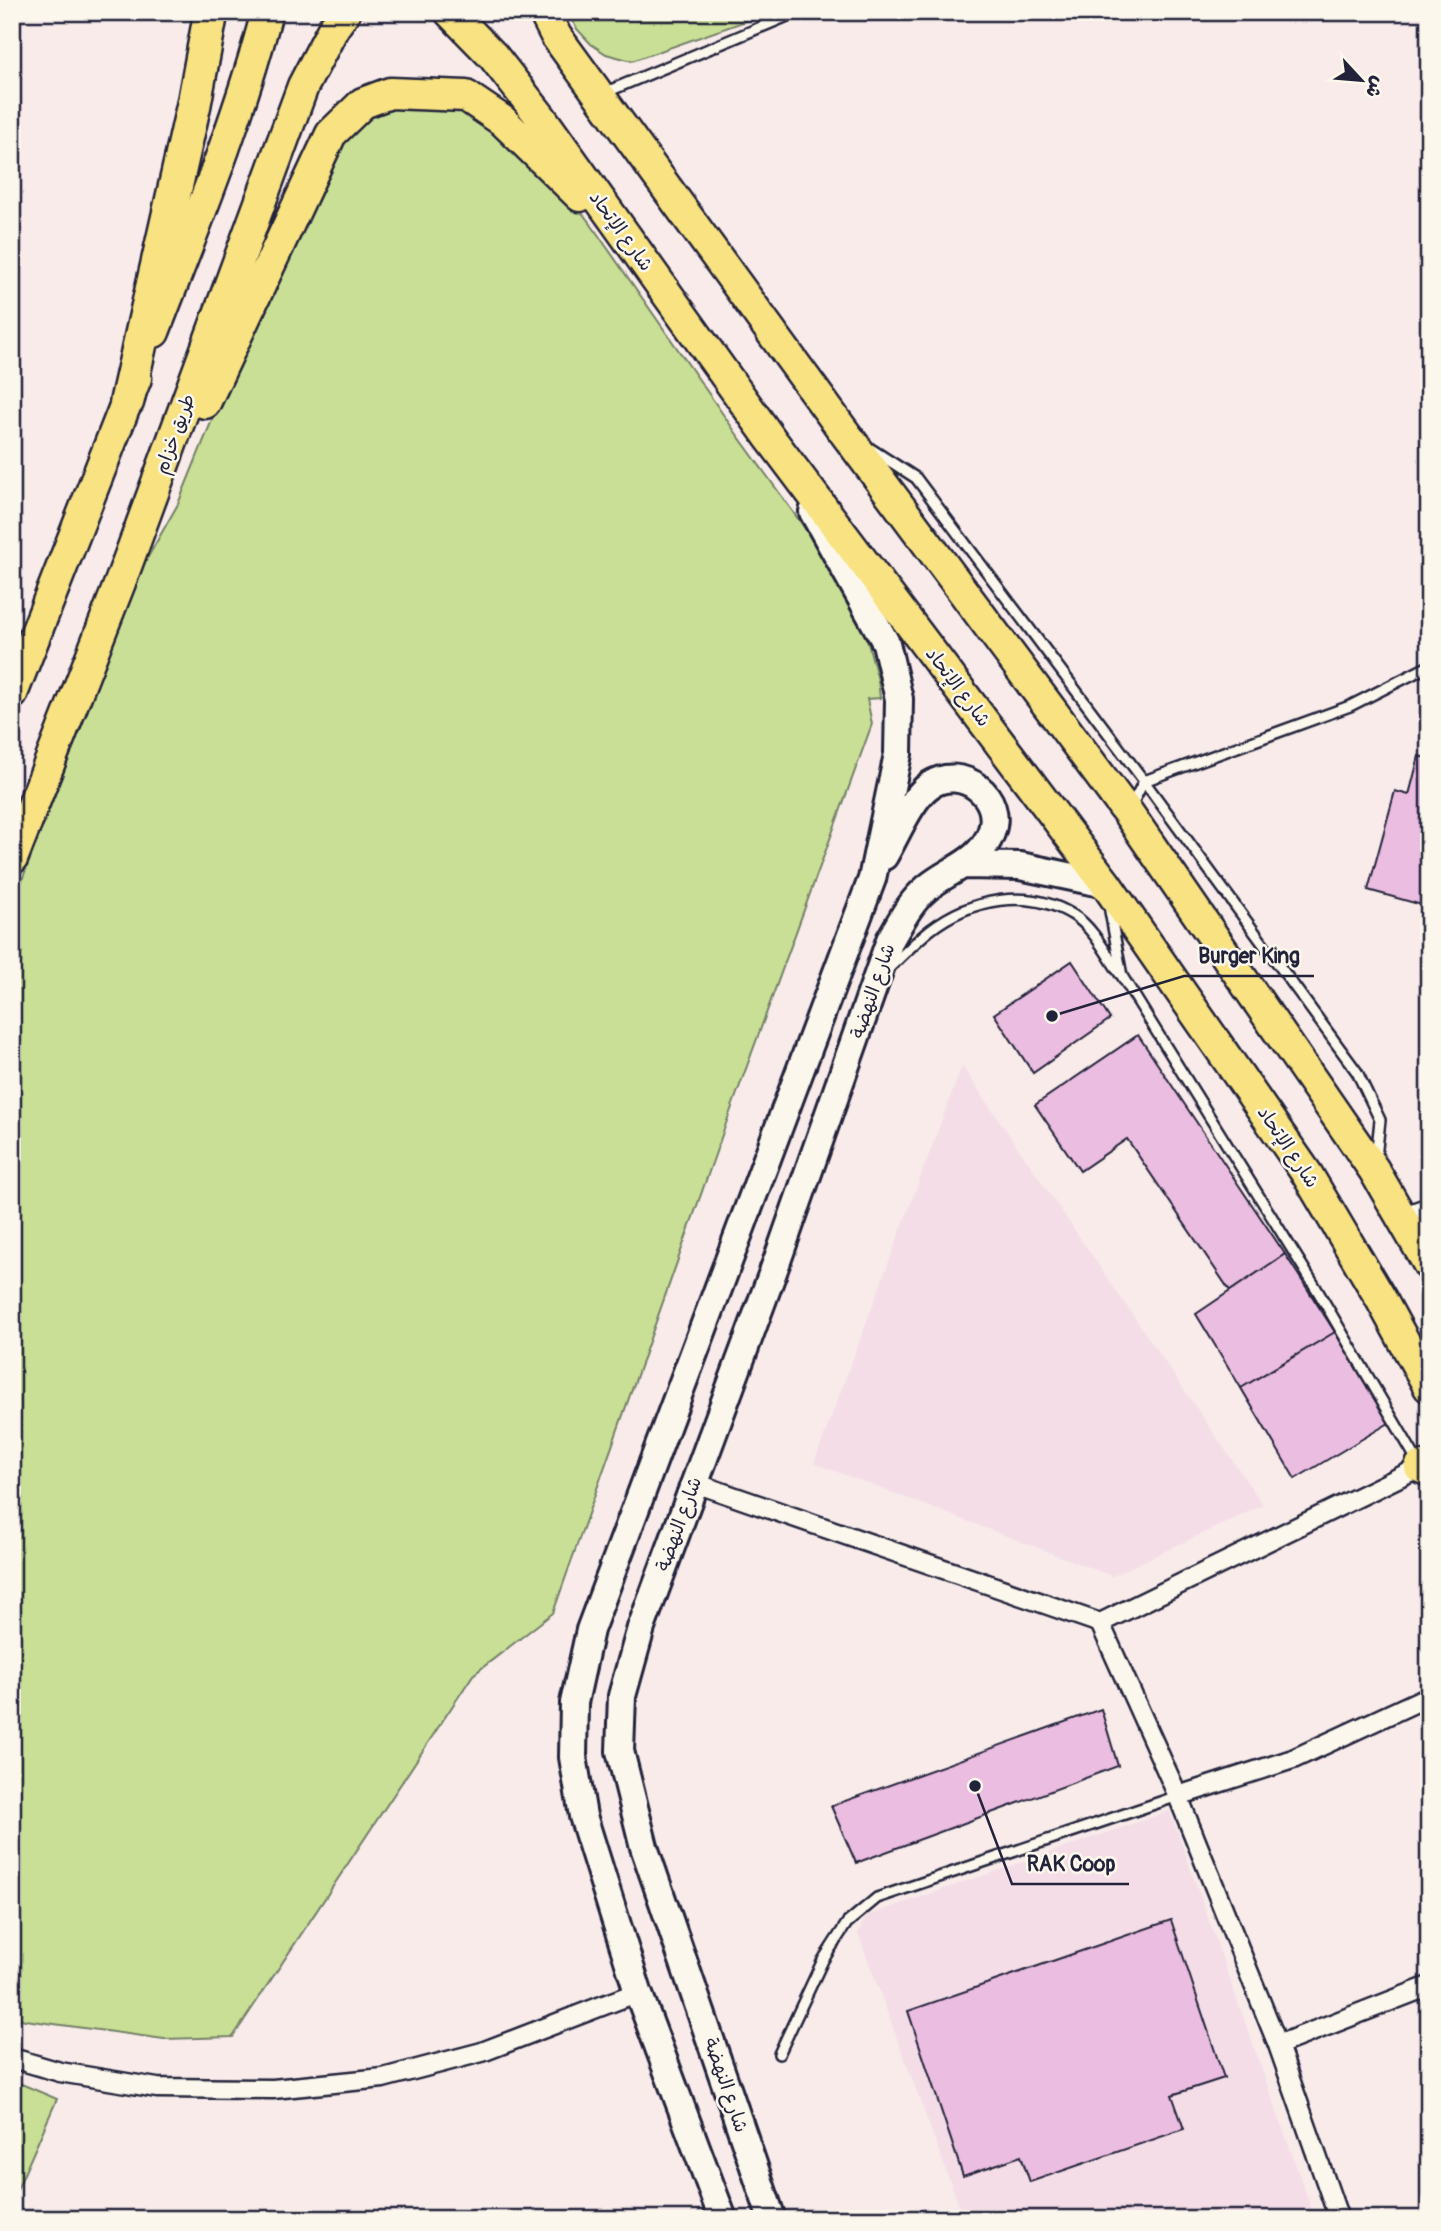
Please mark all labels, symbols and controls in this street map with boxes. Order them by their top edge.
north arrow [1326,46,1396,116]
text: ش [1360,72,1391,102]
street label: شارع الإتحاد [583,186,658,276]
street label: طريق خزام [149,391,202,478]
street label: شارع الإتحاد [919,642,996,732]
callout: Burger King [1184,934,1314,976]
street label: شارع النهضة [846,940,901,1042]
text: Burger King [1198,943,1300,970]
street label: شارع الإتحاد [1251,1102,1324,1193]
street label: شارع النهضة [651,1473,708,1575]
callout: RAK Coop [1012,1842,1129,1884]
text: RAK Coop [1027,1851,1115,1878]
street label: شارع النهضة [698,2034,753,2136]

